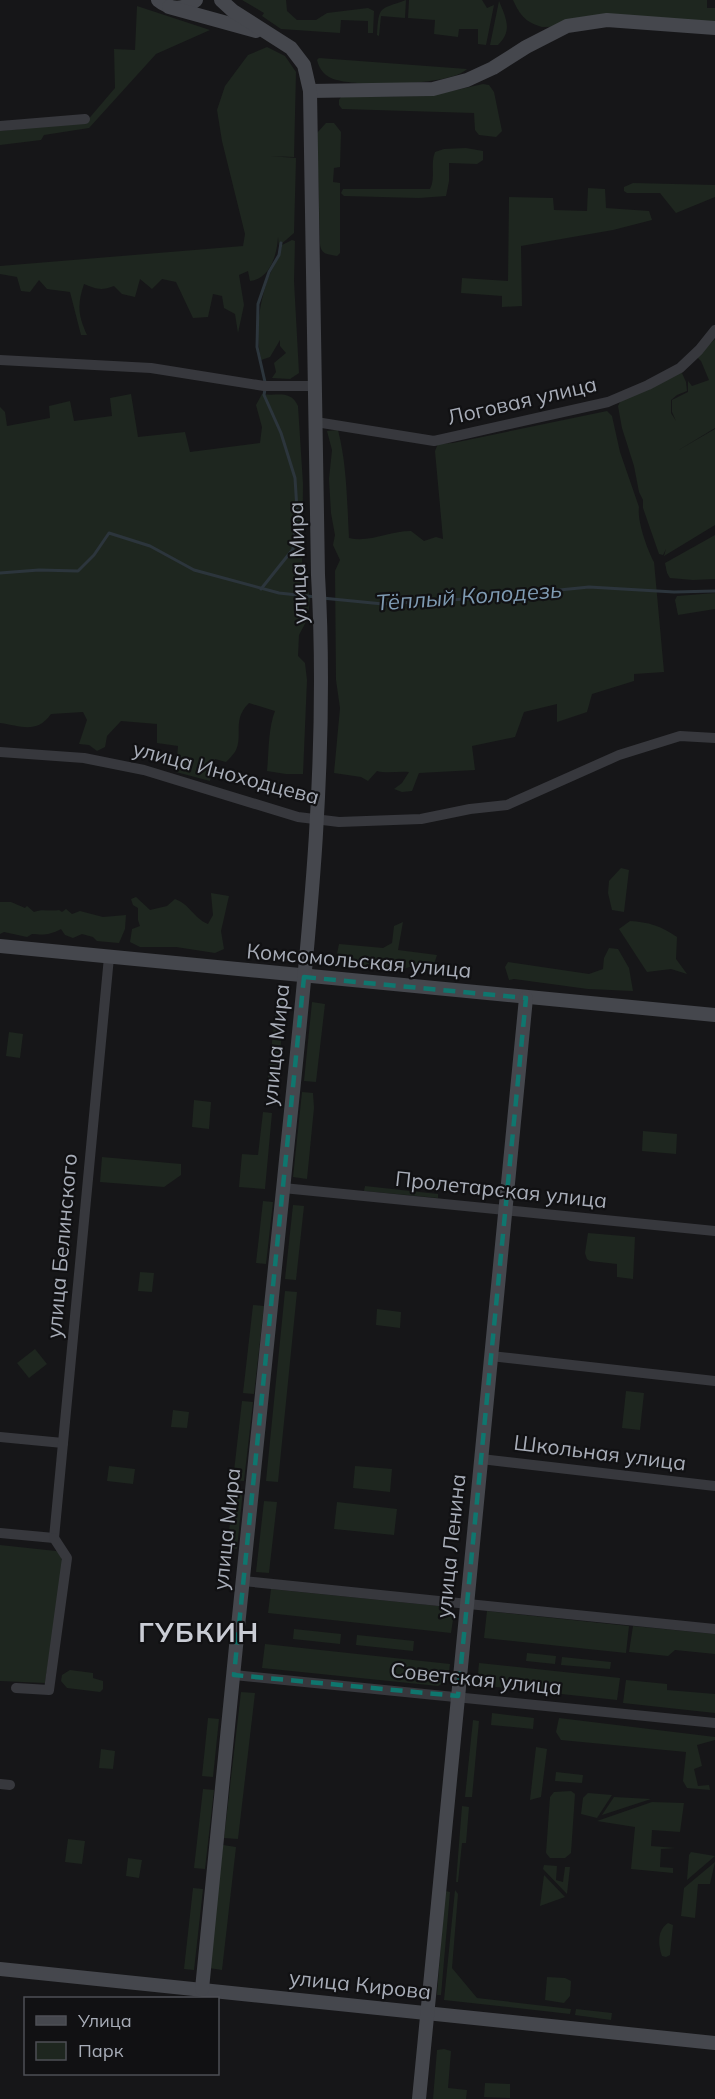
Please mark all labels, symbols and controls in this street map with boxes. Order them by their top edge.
street label: Логовая улица [445,370,599,430]
street label: улица Мира [282,501,312,625]
water label: Тёплый Колодезь [375,576,563,616]
street label: улица Иноходцева [130,735,322,809]
street label: Комсомольская улица [246,937,473,983]
street label: улица Мира [256,982,294,1107]
street label: улица Белинского [40,1152,82,1339]
street label: Пролетарская улица [394,1165,608,1213]
street label: Школьная улица [512,1429,688,1475]
street label: улица Мира [207,1466,245,1591]
street label: улица Ленина [430,1473,470,1619]
district label: ГУБКИН [138,1615,260,1649]
street label: Советская улица [389,1656,563,1700]
street label: улица Кирова [288,1964,432,2004]
legend [24,1997,219,2075]
text: Улица [77,2009,132,2032]
text: Парк [78,2039,124,2062]

